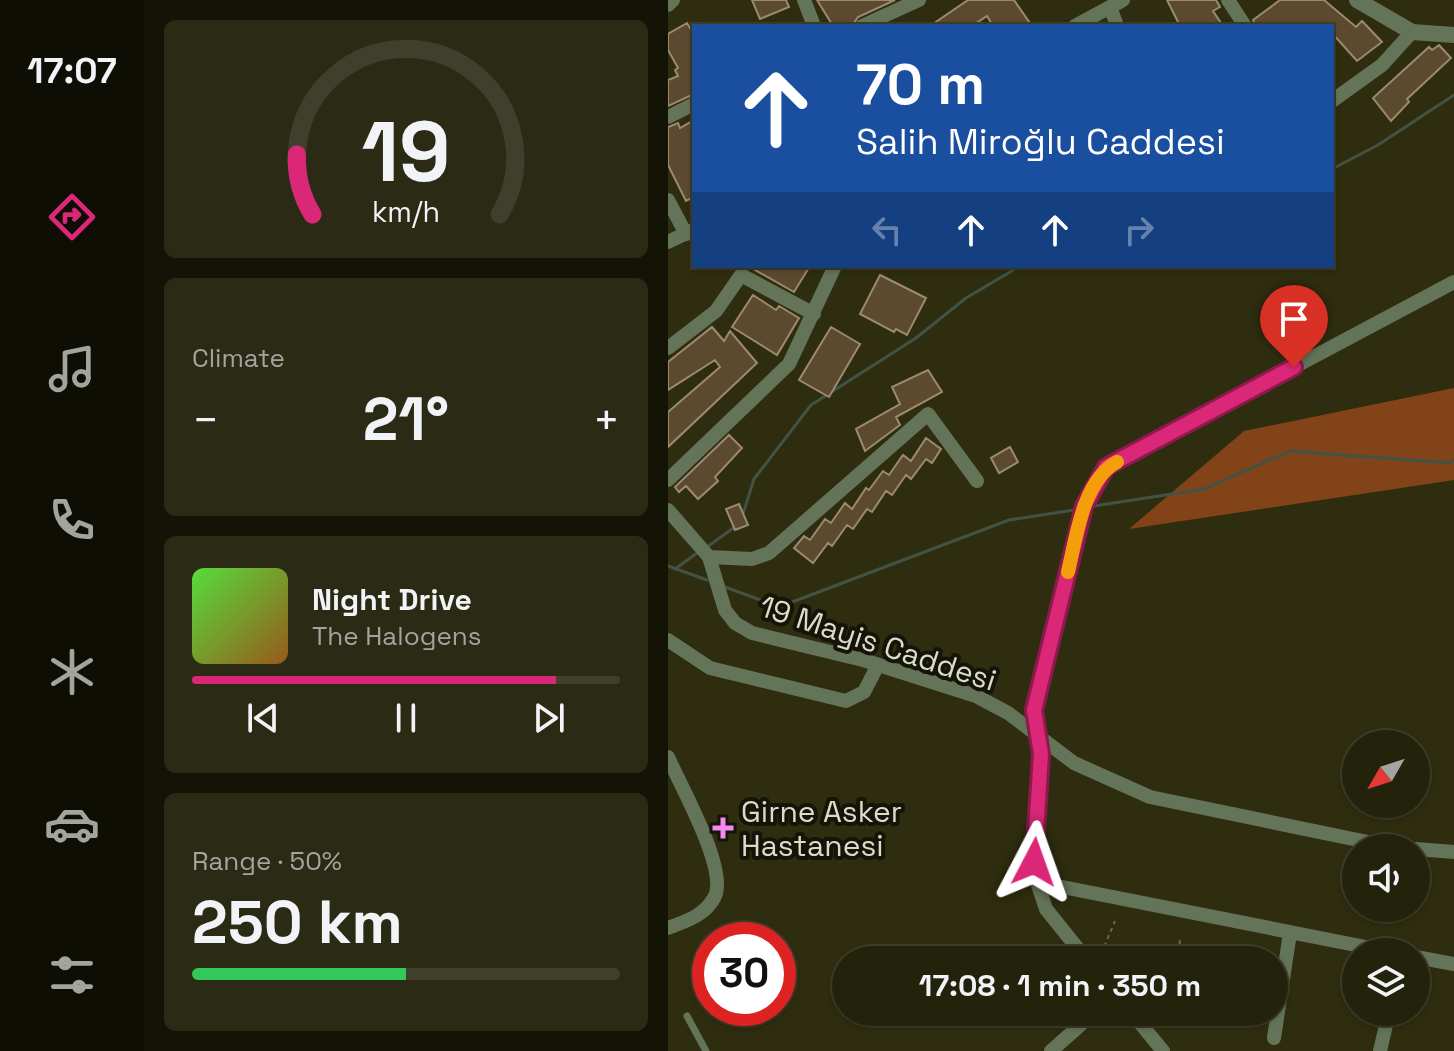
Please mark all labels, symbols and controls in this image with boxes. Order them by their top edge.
text: 17:07 [27,48,117,94]
text: 70 m [856,49,985,120]
icon: ahead [724,56,828,160]
text: 19 [361,98,451,204]
text: Salih Miroğlu Caddesi [856,119,1225,165]
icon: directions [44,189,100,245]
text: km/h [372,194,440,230]
icon: left [865,208,909,252]
icon: ahead [949,208,993,252]
icon: ahead [1033,208,1077,252]
icon: right [1117,208,1161,252]
pin [1260,285,1328,367]
icon: arrive [1272,297,1316,341]
icon: music [44,341,100,397]
text: Climate [192,341,285,375]
text: 21° [363,381,449,458]
text: − [192,392,219,448]
text: + [593,392,620,448]
icon: phone [44,492,100,548]
text: Night Drive [312,580,472,619]
street label: 19 Mayis Caddesi [755,586,1001,700]
text: The Halogens [312,619,481,653]
icon: climate [44,644,100,700]
icon: previous [241,696,285,740]
icon: pause [384,696,428,740]
icon: next [527,696,571,740]
north arrow [1342,730,1430,818]
map controls [1342,730,1430,1026]
place label: Girne Asker Hastanesi [741,792,902,865]
icon: car [44,796,100,852]
marker: Girne Asker Hastanesi [712,817,734,839]
position arrow [992,820,1076,904]
button: sound [1342,834,1430,922]
text: Range · 50% [192,844,342,878]
text: 250 km [192,884,403,961]
speed limit sign: 30 [692,922,796,1026]
button: layers [1342,938,1430,1026]
icon: filters [44,947,100,1003]
text: 17:08 · 1 min · 350 m [919,966,1201,1005]

